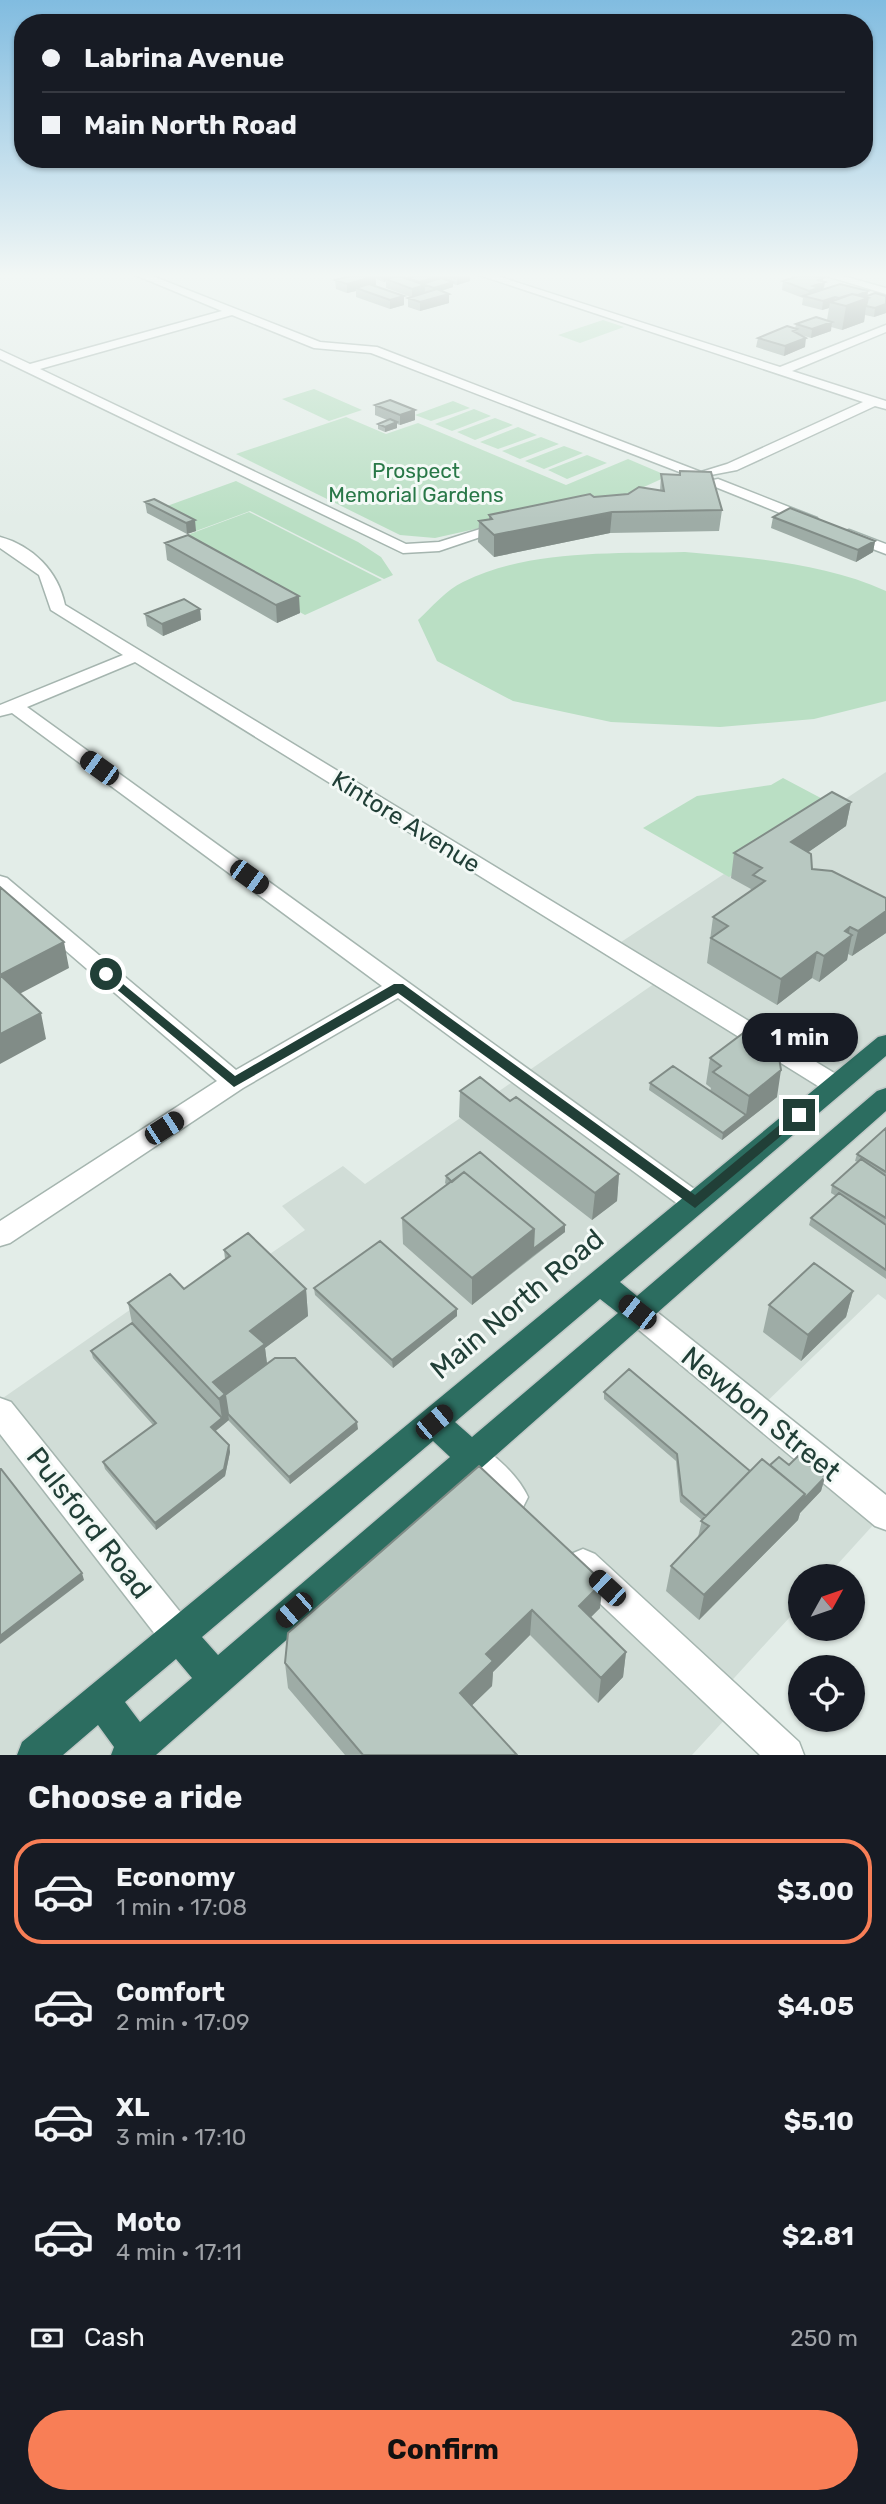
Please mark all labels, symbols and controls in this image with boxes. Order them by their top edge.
text: Labrina Avenue [84,43,284,74]
text: Main North Road [84,110,297,141]
park label: Prospect Memorial Gardens [328,458,504,507]
car [76,747,123,789]
street label: Kintore Avenue [327,765,485,879]
car [226,856,273,898]
route start [90,958,122,990]
callout: 1 min [741,1014,857,1062]
text: 1 min [771,1023,829,1051]
route end [783,1099,815,1131]
car [141,1108,188,1148]
street label: Main North Road [424,1222,610,1386]
car [614,1291,661,1333]
street label: Newbon Street [675,1340,847,1488]
car [412,1400,457,1444]
street label: Pulsford Road [20,1441,158,1605]
north arrow [788,1564,864,1642]
map controls [788,1564,865,1732]
car [585,1566,630,1610]
car [272,1588,317,1632]
button: locate [788,1655,865,1732]
text: Choose a ride [28,1778,242,1816]
icon: car [32,1860,95,1923]
text: Economy [116,1862,235,1893]
text: $3.00 [777,1876,854,1907]
text: 1 min · 17:08 [116,1893,247,1921]
icon: car [32,1975,95,2038]
text: Comfort [116,1977,225,2008]
text: $4.05 [777,1991,854,2022]
text: 2 min · 17:09 [116,2008,250,2036]
icon: car [32,2090,95,2153]
text: XL [116,2092,149,2123]
text: $5.10 [784,2106,854,2137]
text: 3 min · 17:10 [116,2123,246,2151]
icon: car [32,2205,95,2268]
text: Moto [116,2207,181,2238]
text: $2.81 [782,2221,854,2252]
text: 4 min · 17:11 [116,2238,242,2266]
icon: cash [28,2319,66,2357]
text: Cash [84,2322,145,2353]
text: 250 m [790,2324,858,2352]
button: Confirm [28,2410,858,2490]

